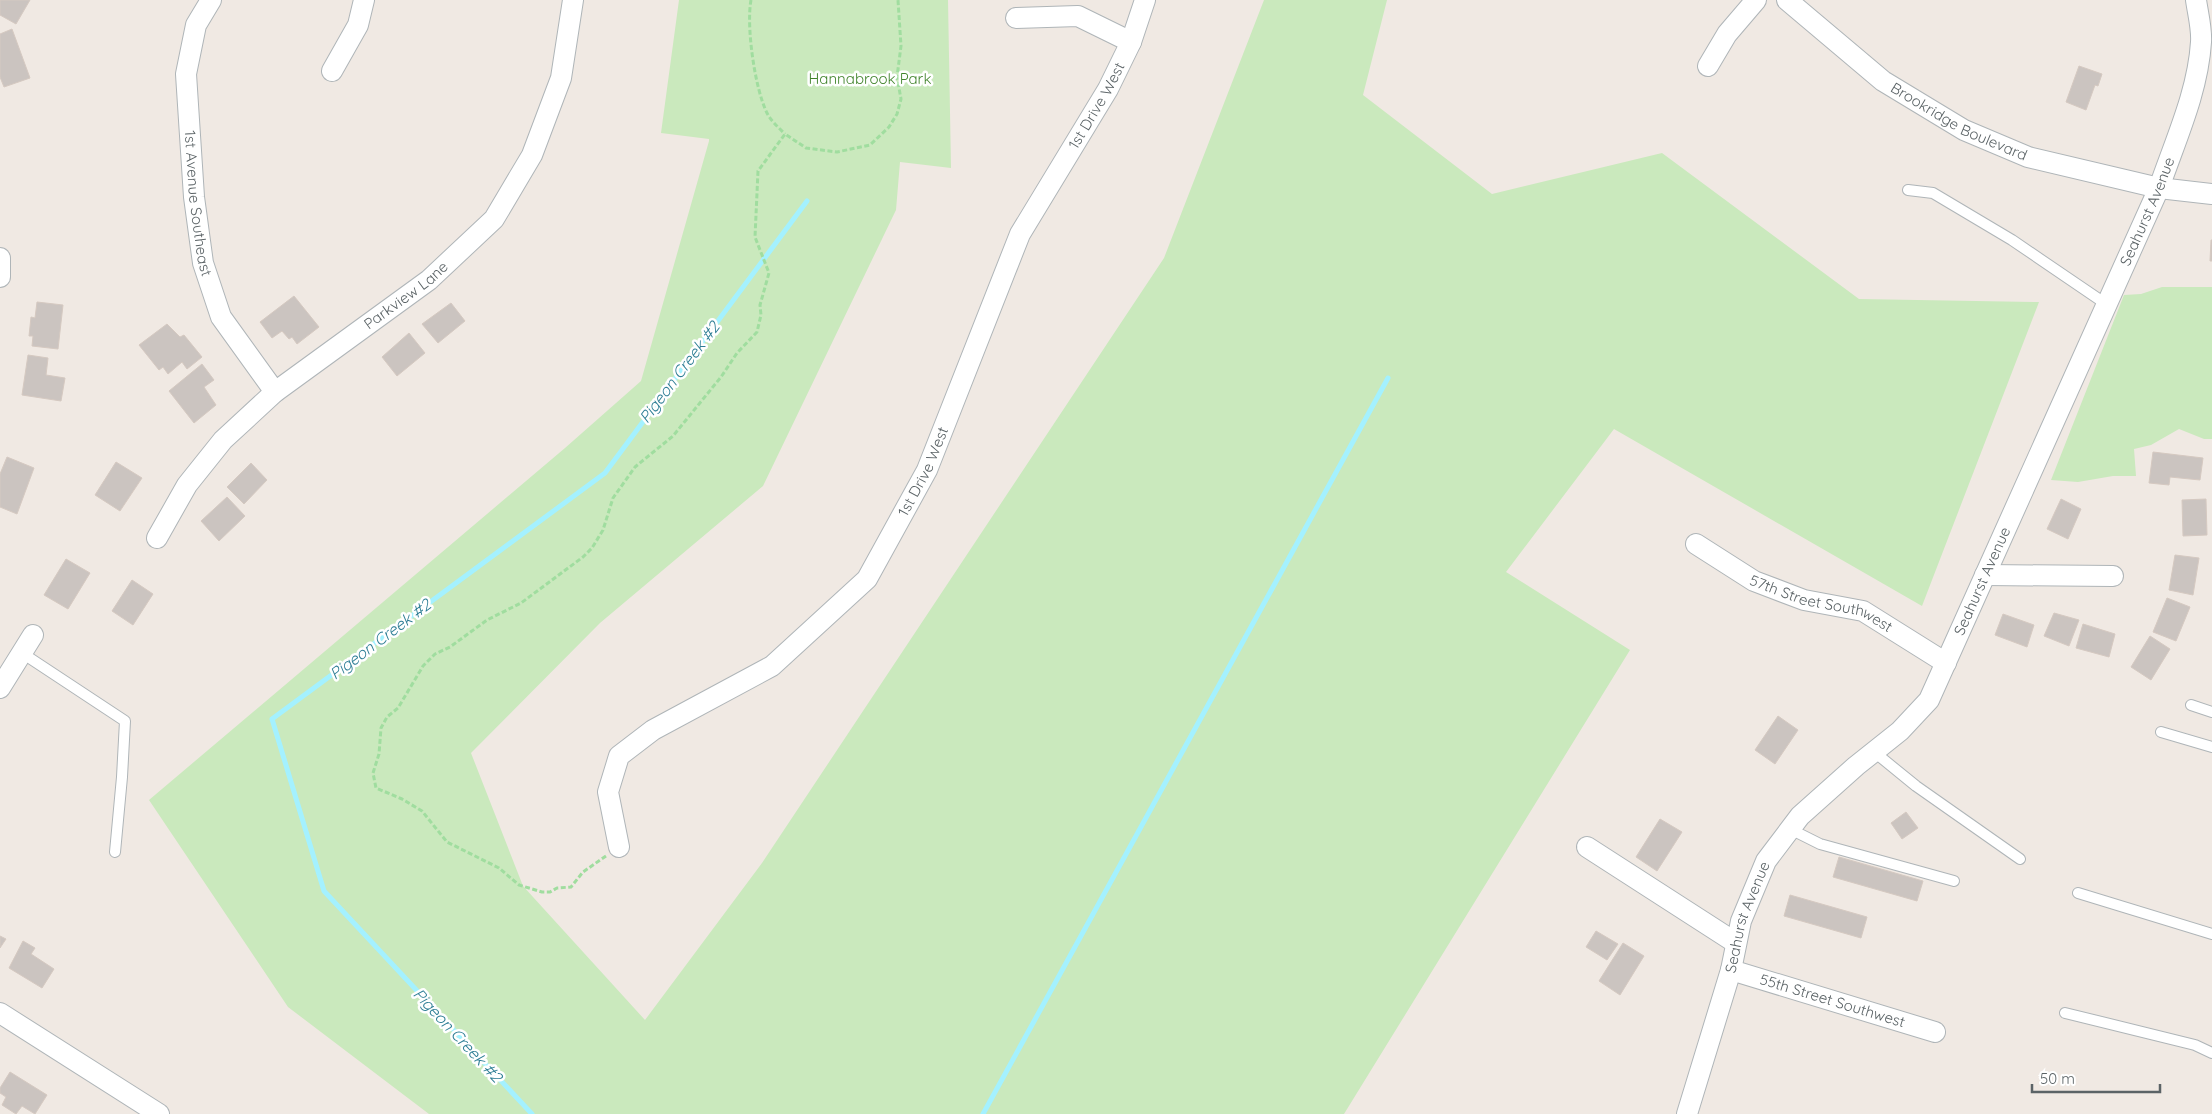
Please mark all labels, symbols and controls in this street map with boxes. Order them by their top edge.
street label: 1st Drive West [1064,59,1129,152]
park label: Hannabrook Park [809,69,931,88]
street label: Brookridge Boulevard [1887,78,2030,165]
street label: 1st Avenue Southeast [181,130,217,278]
street label: Seahurst Avenue [2115,154,2178,269]
street label: Parkview Lane [360,257,452,333]
water label: Pigeon Creek #2 [634,317,724,427]
street label: 1st Drive West [893,424,952,519]
street label: Seahurst Avenue [1949,524,2014,638]
street label: 57th Street Southwest [1747,570,1896,636]
water label: Pigeon Creek #2 [325,594,435,684]
street label: Seahurst Avenue [1721,858,1774,975]
street label: 55th Street Southwest [1758,969,1907,1031]
water label: Pigeon Creek #2 [409,984,508,1087]
scale bar [2032,1062,2160,1094]
text: 50 m [2040,1069,2075,1088]

